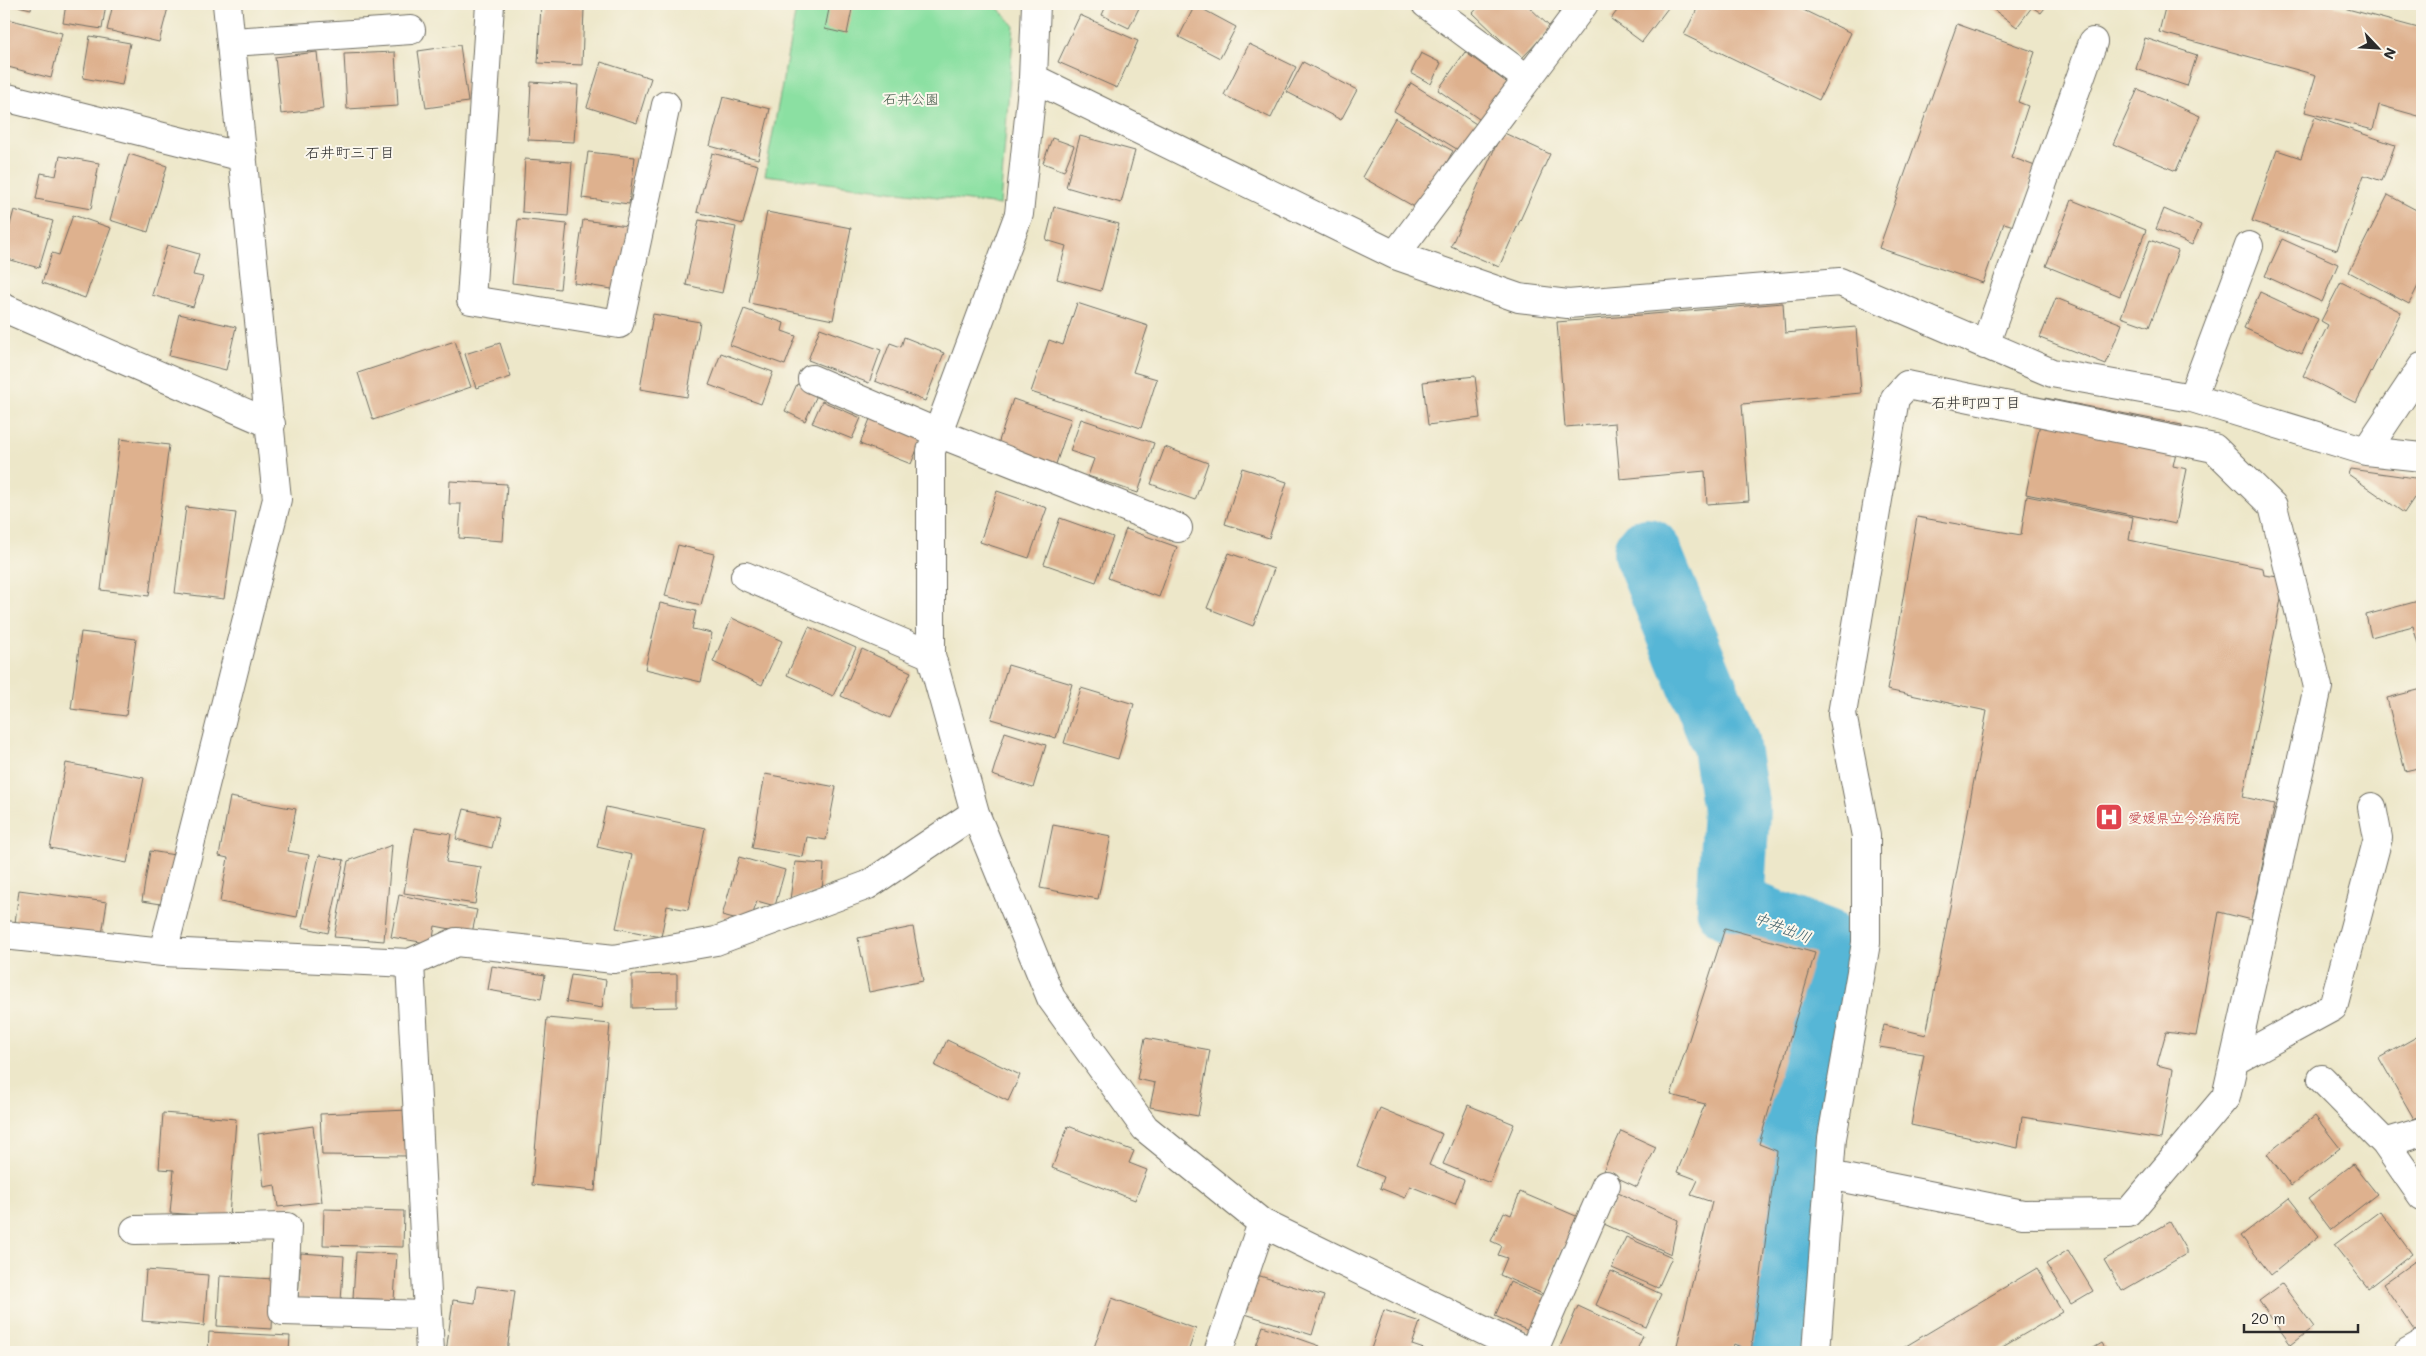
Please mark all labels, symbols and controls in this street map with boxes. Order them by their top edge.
north arrow [2354,22,2404,72]
text: N [2379,45,2401,63]
park label: 石井公園 [883,89,939,108]
district label: 石井町三丁目 [305,142,395,162]
district label: 石井町四丁目 [1931,392,2021,412]
hospital icon: 愛媛県立今治病院 [2094,802,2124,832]
place label: 愛媛県立今治病院 [2128,808,2240,827]
water label: 中井出川 [1751,907,1815,947]
scale bar [2244,1301,2357,1333]
text: 20 m [2251,1308,2285,1328]

